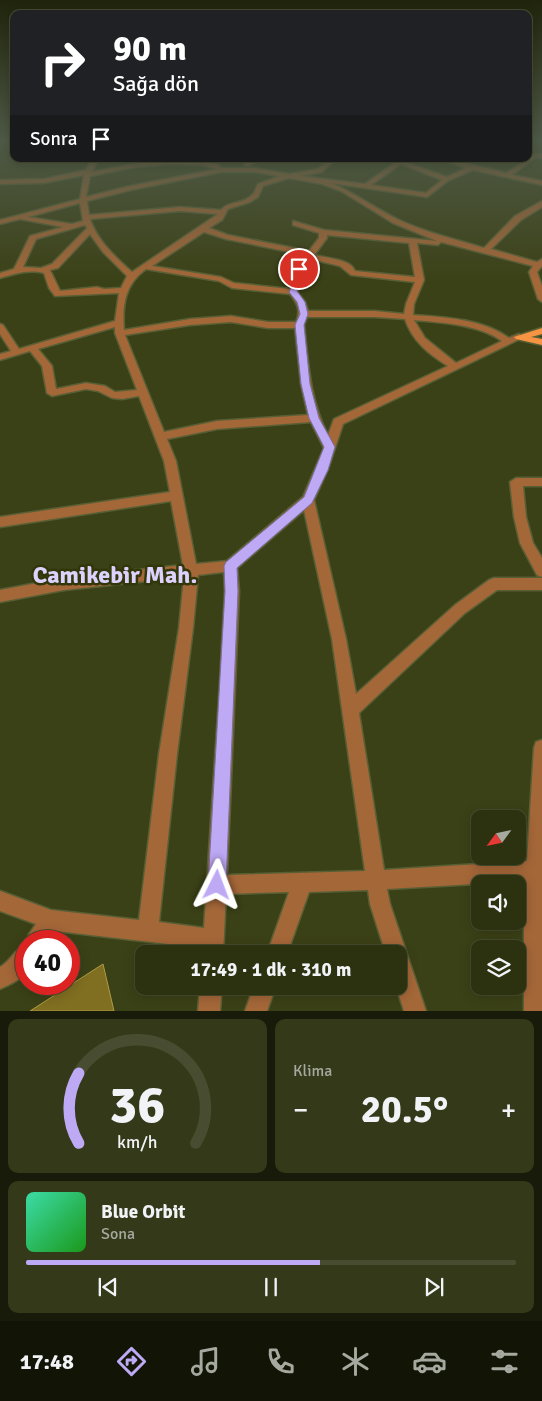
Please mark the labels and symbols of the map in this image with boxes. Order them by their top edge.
pin [278,248,320,290]
district label: Camikebir Mah. [33,560,197,590]
north arrow [471,810,526,865]
position arrow [190,858,242,910]
speed limit sign: 40 [15,930,80,995]

